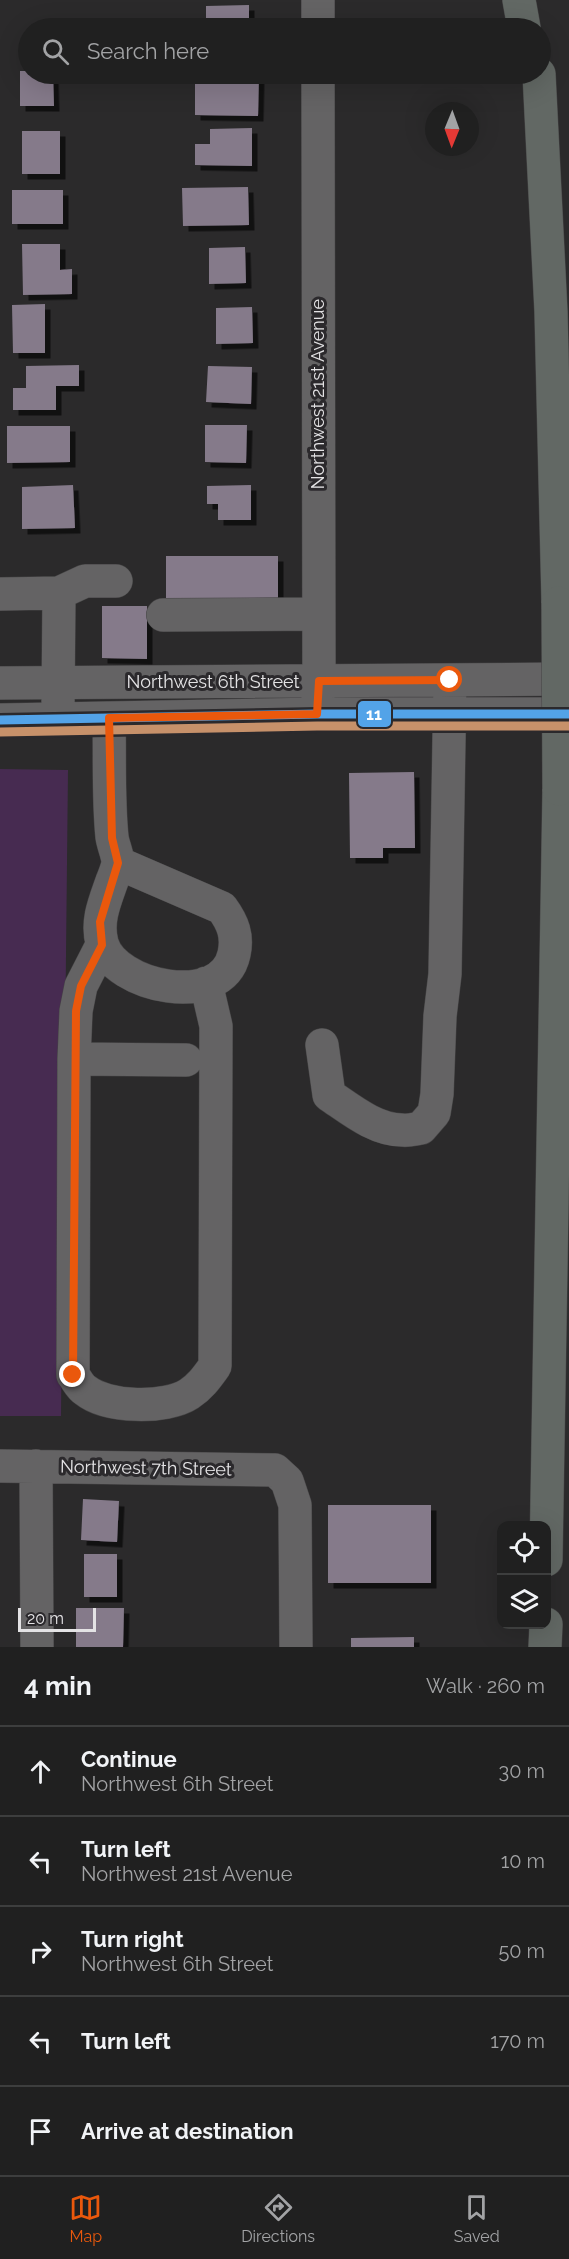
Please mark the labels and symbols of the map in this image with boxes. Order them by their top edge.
north arrow [425,102,479,156]
street label: Northwest 21st Avenue [307,298,328,489]
route start [436,666,462,692]
street label: Northwest 6th Street [126,671,300,692]
line badge: 11 [357,700,392,728]
text: 11 [366,705,382,724]
route end [59,1361,85,1387]
street label: Northwest 7th Street [60,1456,232,1479]
scale bar [18,1605,96,1632]

